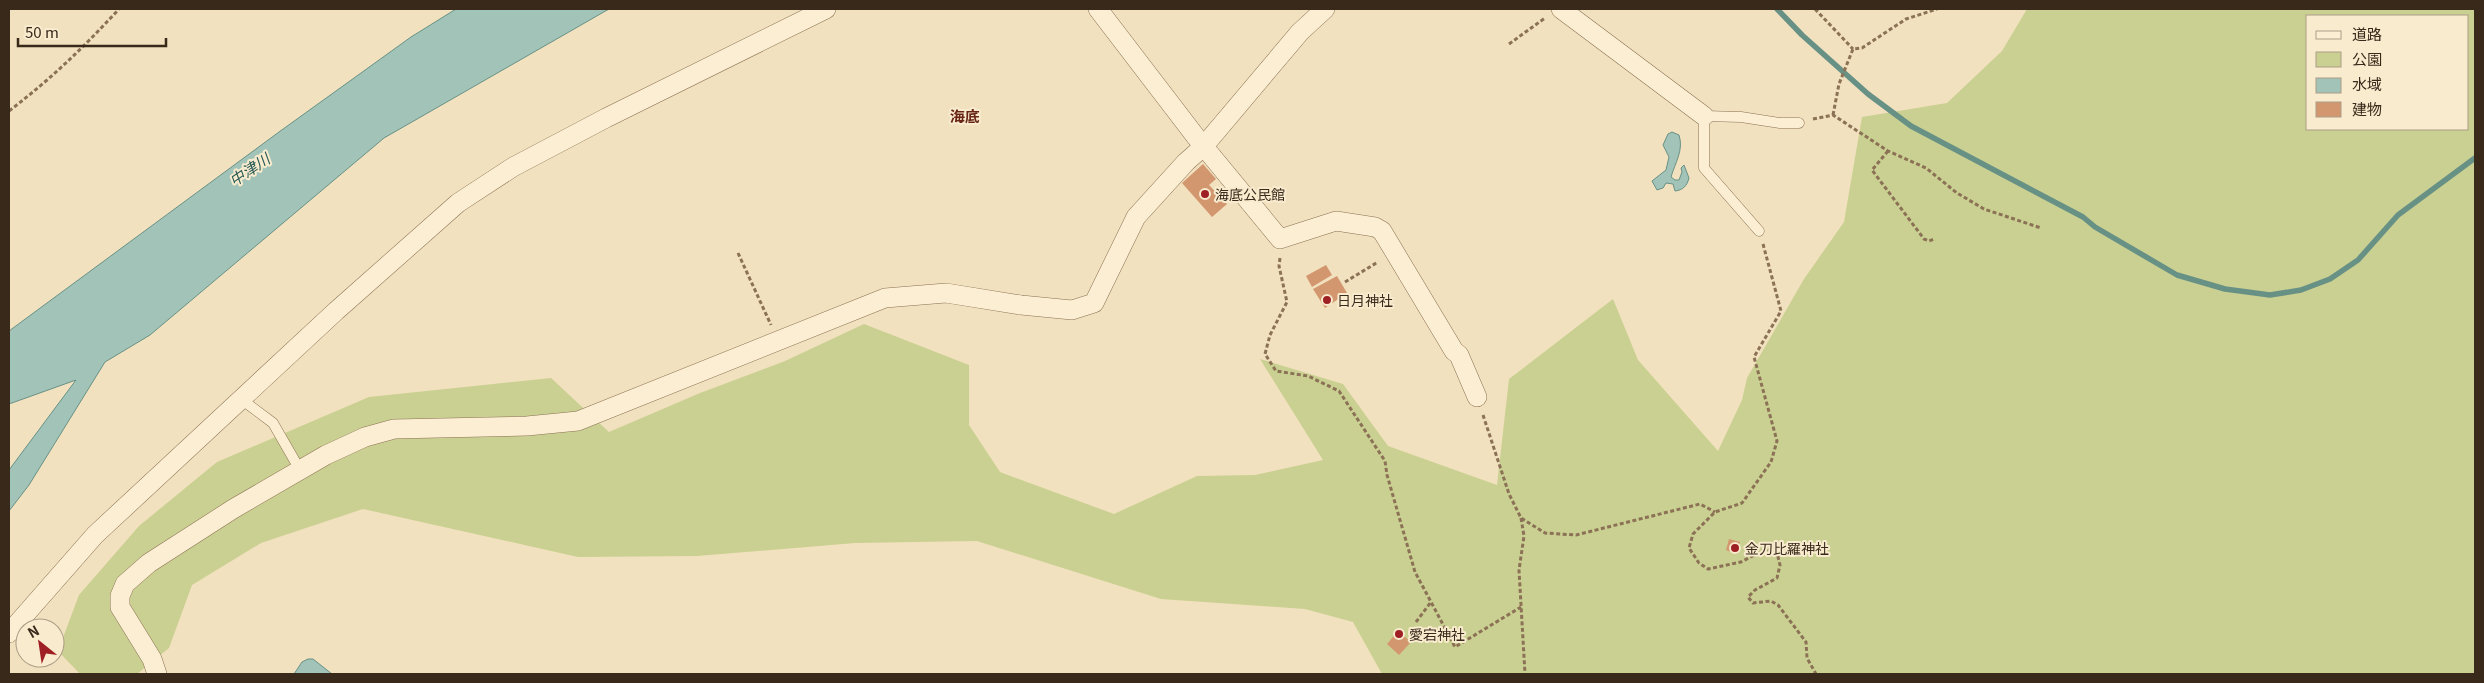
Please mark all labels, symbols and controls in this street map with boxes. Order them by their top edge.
scale bar [18,15,165,47]
legend [2306,15,2469,130]
text: 50 m [25,21,59,42]
text: 道路 [2352,23,2382,44]
text: 公園 [2352,48,2382,69]
text: 水域 [2352,73,2382,94]
text: 建物 [2352,98,2382,119]
district label: 海底 [950,105,980,126]
water label: 中津川 [224,147,275,190]
place label: 海底公民館 [1215,184,1285,204]
marker: 海底公民館 [1199,188,1211,200]
place label: 日月神社 [1337,290,1393,310]
marker: 日月神社 [1321,294,1333,306]
place label: 金刀比羅神社 [1745,538,1829,558]
marker: 金刀比羅神社 [1729,542,1741,554]
north arrow [15,618,65,668]
text: N [23,620,43,642]
place label: 愛宕神社 [1409,624,1465,644]
marker: 愛宕神社 [1393,628,1405,640]

